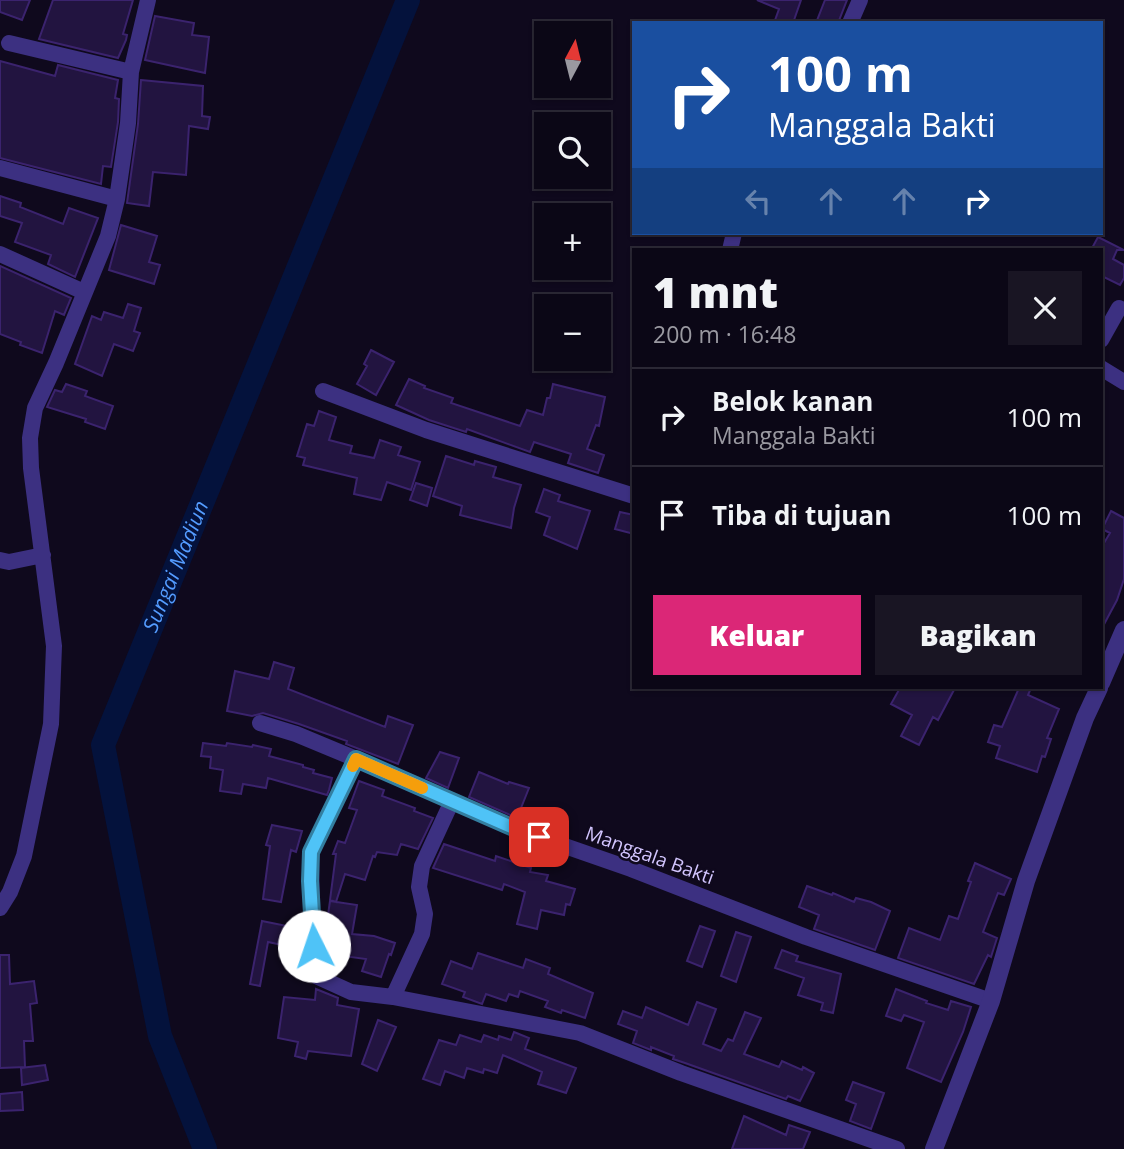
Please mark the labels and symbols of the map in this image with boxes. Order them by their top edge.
north arrow [534,21,611,98]
water label: Sungai Madiun [136,496,215,636]
pin [509,807,569,867]
street label: Manggala Bakti [582,820,718,890]
position arrow [277,909,351,983]

